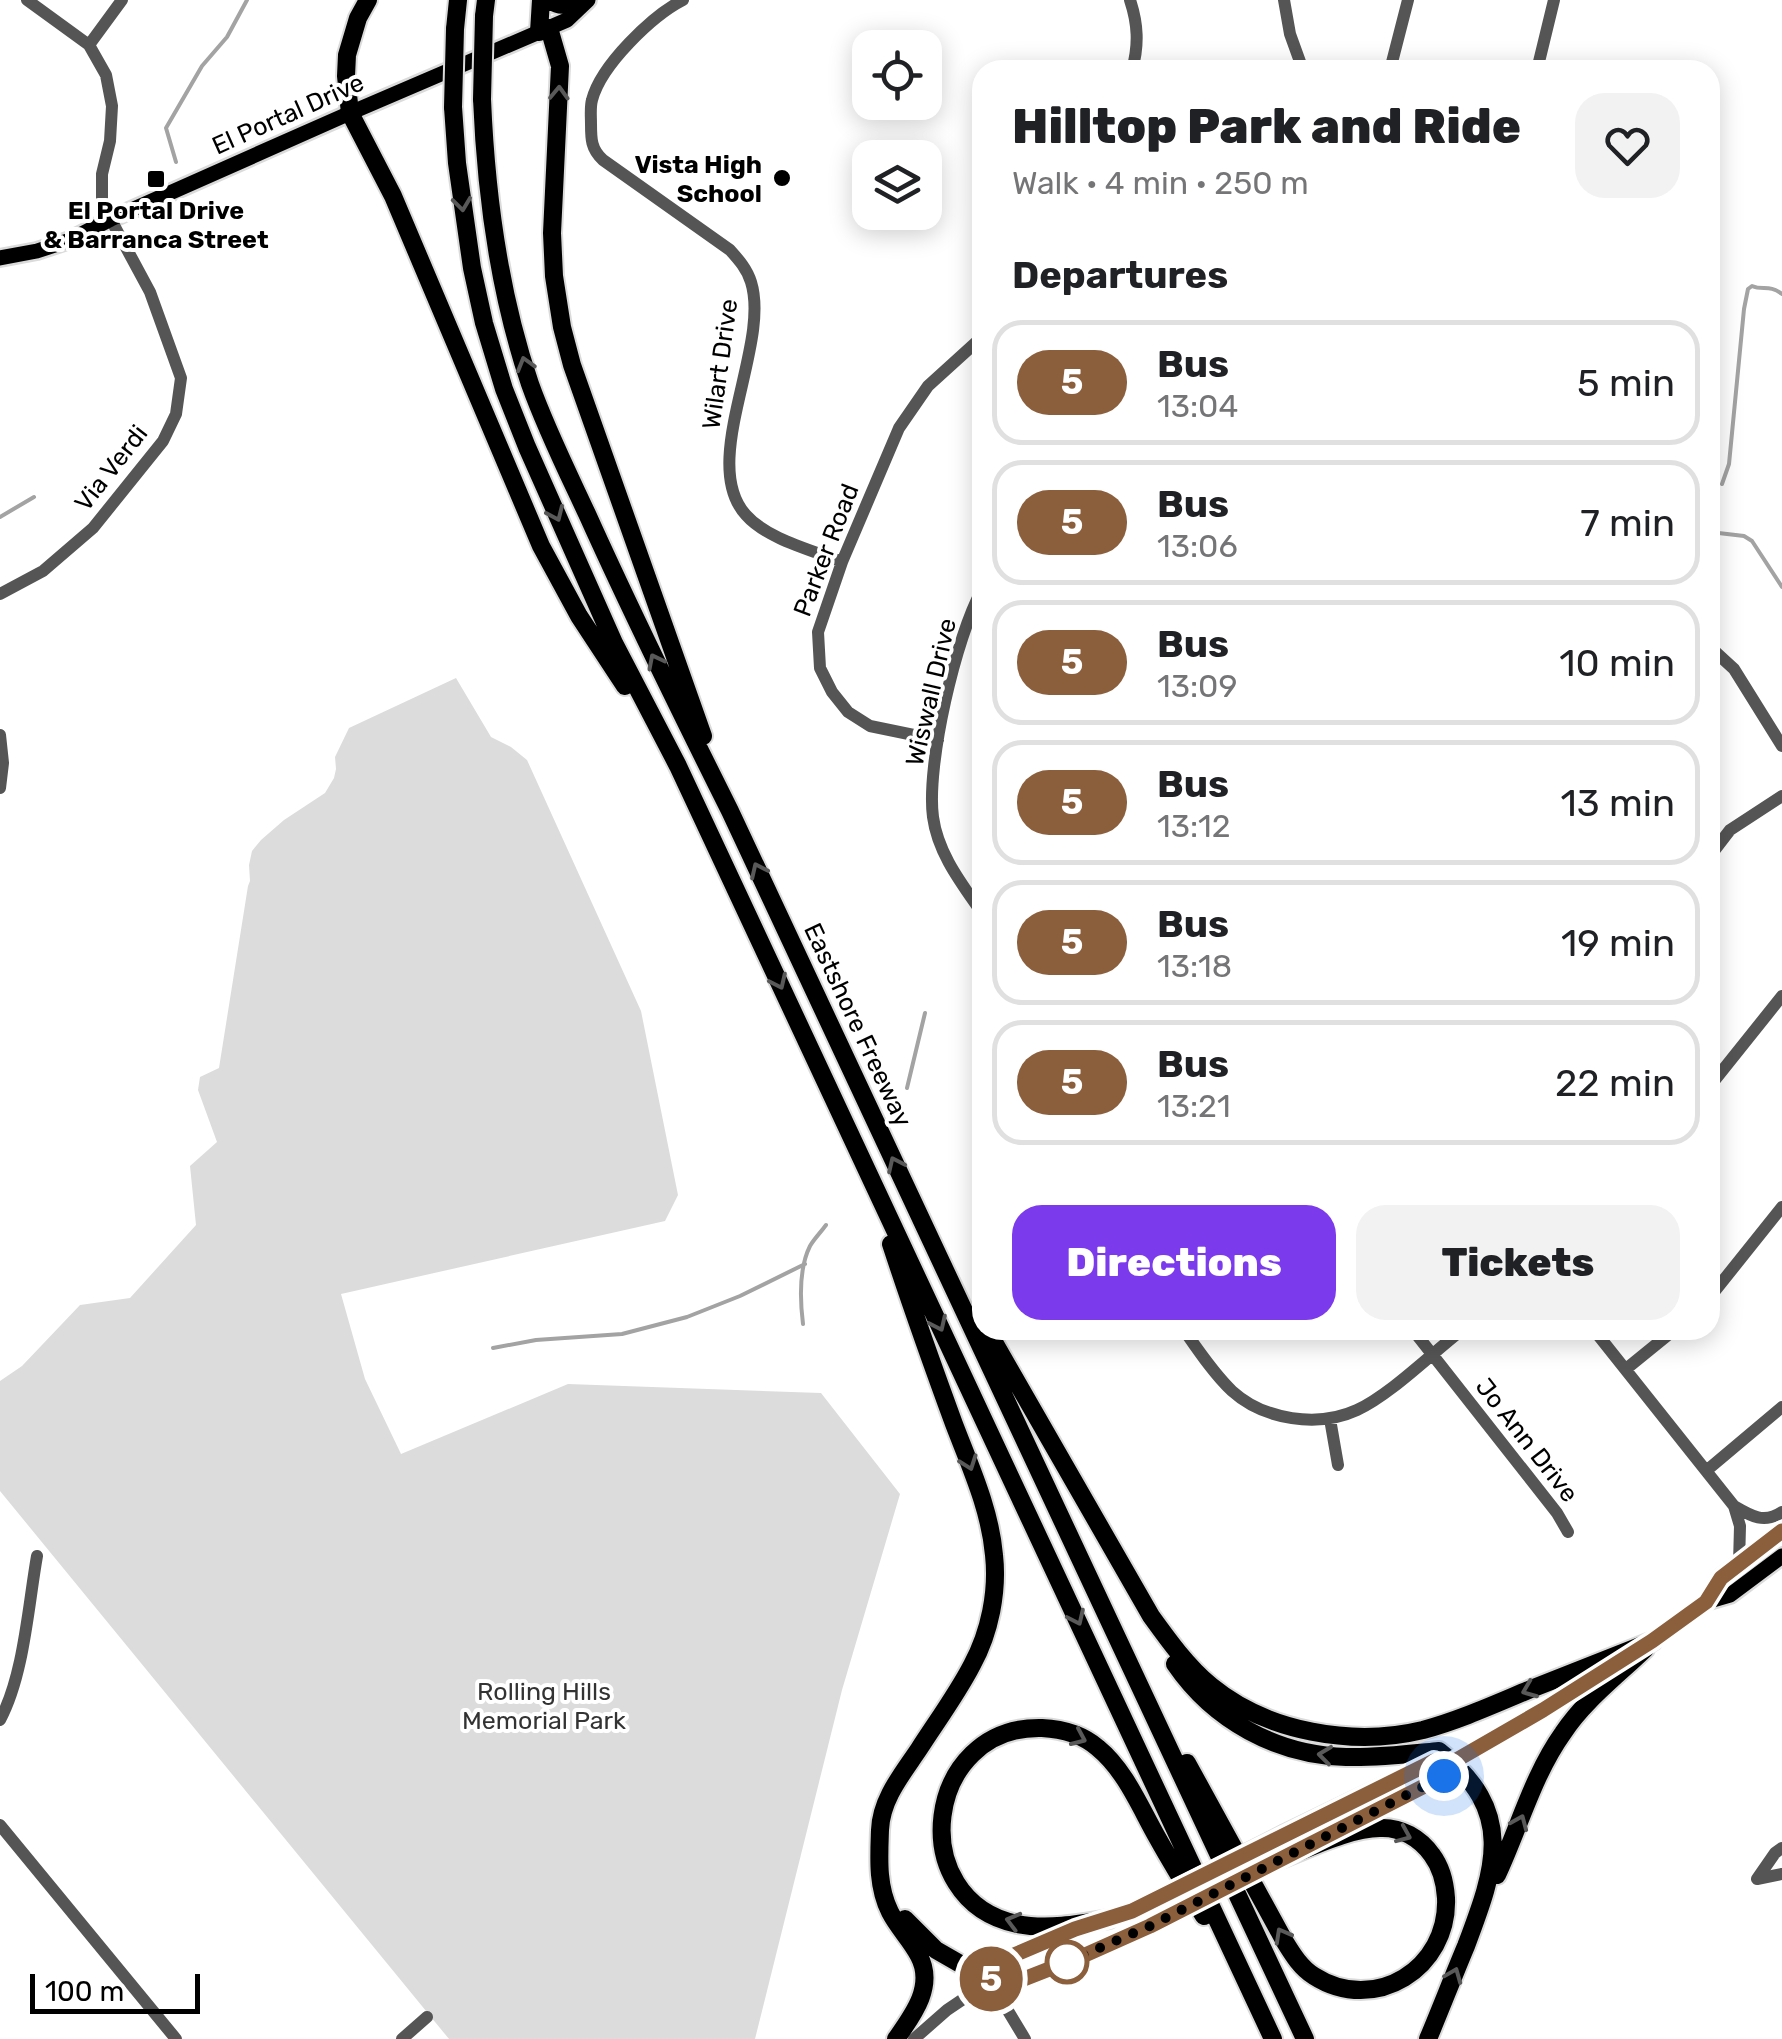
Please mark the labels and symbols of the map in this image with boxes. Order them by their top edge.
street label: El Portal Drive [208,68,368,160]
one-way arrow [548,85,569,101]
place label: Vista High School [634,150,762,208]
marker: Vista High School [771,167,793,189]
marker: El Portal Drive & Barranca Street [145,168,167,190]
place label: El Portal Drive & Barranca Street [43,196,269,254]
one-way arrow [451,196,472,213]
street label: Wilart Drive [696,297,744,431]
one-way arrow [515,356,536,373]
street label: Via Verdi [69,419,153,517]
street label: Parker Road [787,480,865,620]
one-way arrow [544,504,564,522]
street label: Wiswall Drive [900,615,962,769]
one-way arrow [648,654,667,672]
one-way arrow [750,862,770,880]
street label: Eastshore Freeway [798,919,918,1132]
one-way arrow [766,971,786,989]
one-way arrow [888,1156,908,1174]
one-way arrow [927,1314,947,1332]
street label: Jo Ann Drive [1470,1372,1584,1508]
one-way arrow [957,1453,977,1471]
one-way arrow [1065,1608,1085,1626]
park label: Rolling Hills Memorial Park [462,1677,626,1735]
one-way arrow [1522,1679,1539,1699]
one-way arrow [1068,1726,1086,1746]
one-way arrow [1317,1745,1333,1766]
your location [1419,1751,1469,1801]
one-way arrow [1508,1815,1528,1833]
one-way arrow [1394,1823,1412,1843]
one-way arrow [1004,1912,1022,1933]
one-way arrow [1274,1928,1294,1946]
unlabelled marker [1046,1941,1088,1983]
line badge: 5 [958,1946,1024,2012]
one-way arrow [1442,1967,1462,1985]
scale bar [30,1969,200,2014]

